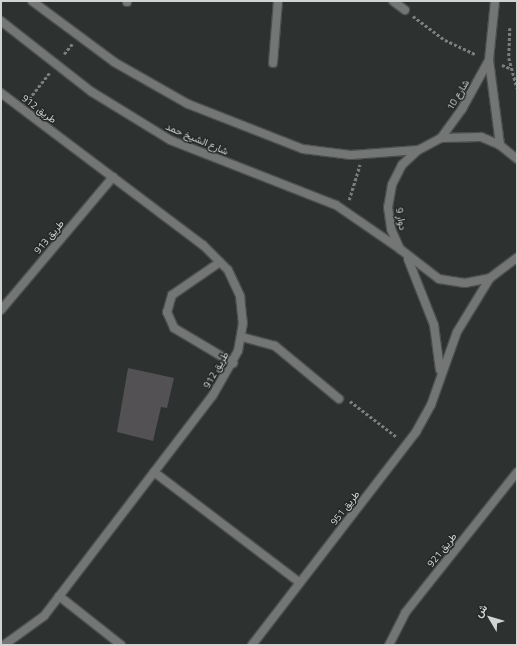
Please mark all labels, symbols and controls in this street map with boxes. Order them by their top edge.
street label: شارع 10 [444,78,472,112]
street label: طريق 912 [19,92,59,126]
street label: شارع الشيخ حمد [164,120,230,158]
street label: دوار 9 [393,207,409,231]
street label: طريق 913 [31,218,67,256]
street label: طريق 912 [201,350,231,390]
street label: طريق 951 [328,488,362,528]
street label: طريق 921 [425,531,459,569]
north arrow [470,598,510,638]
text: ش [470,600,491,621]

